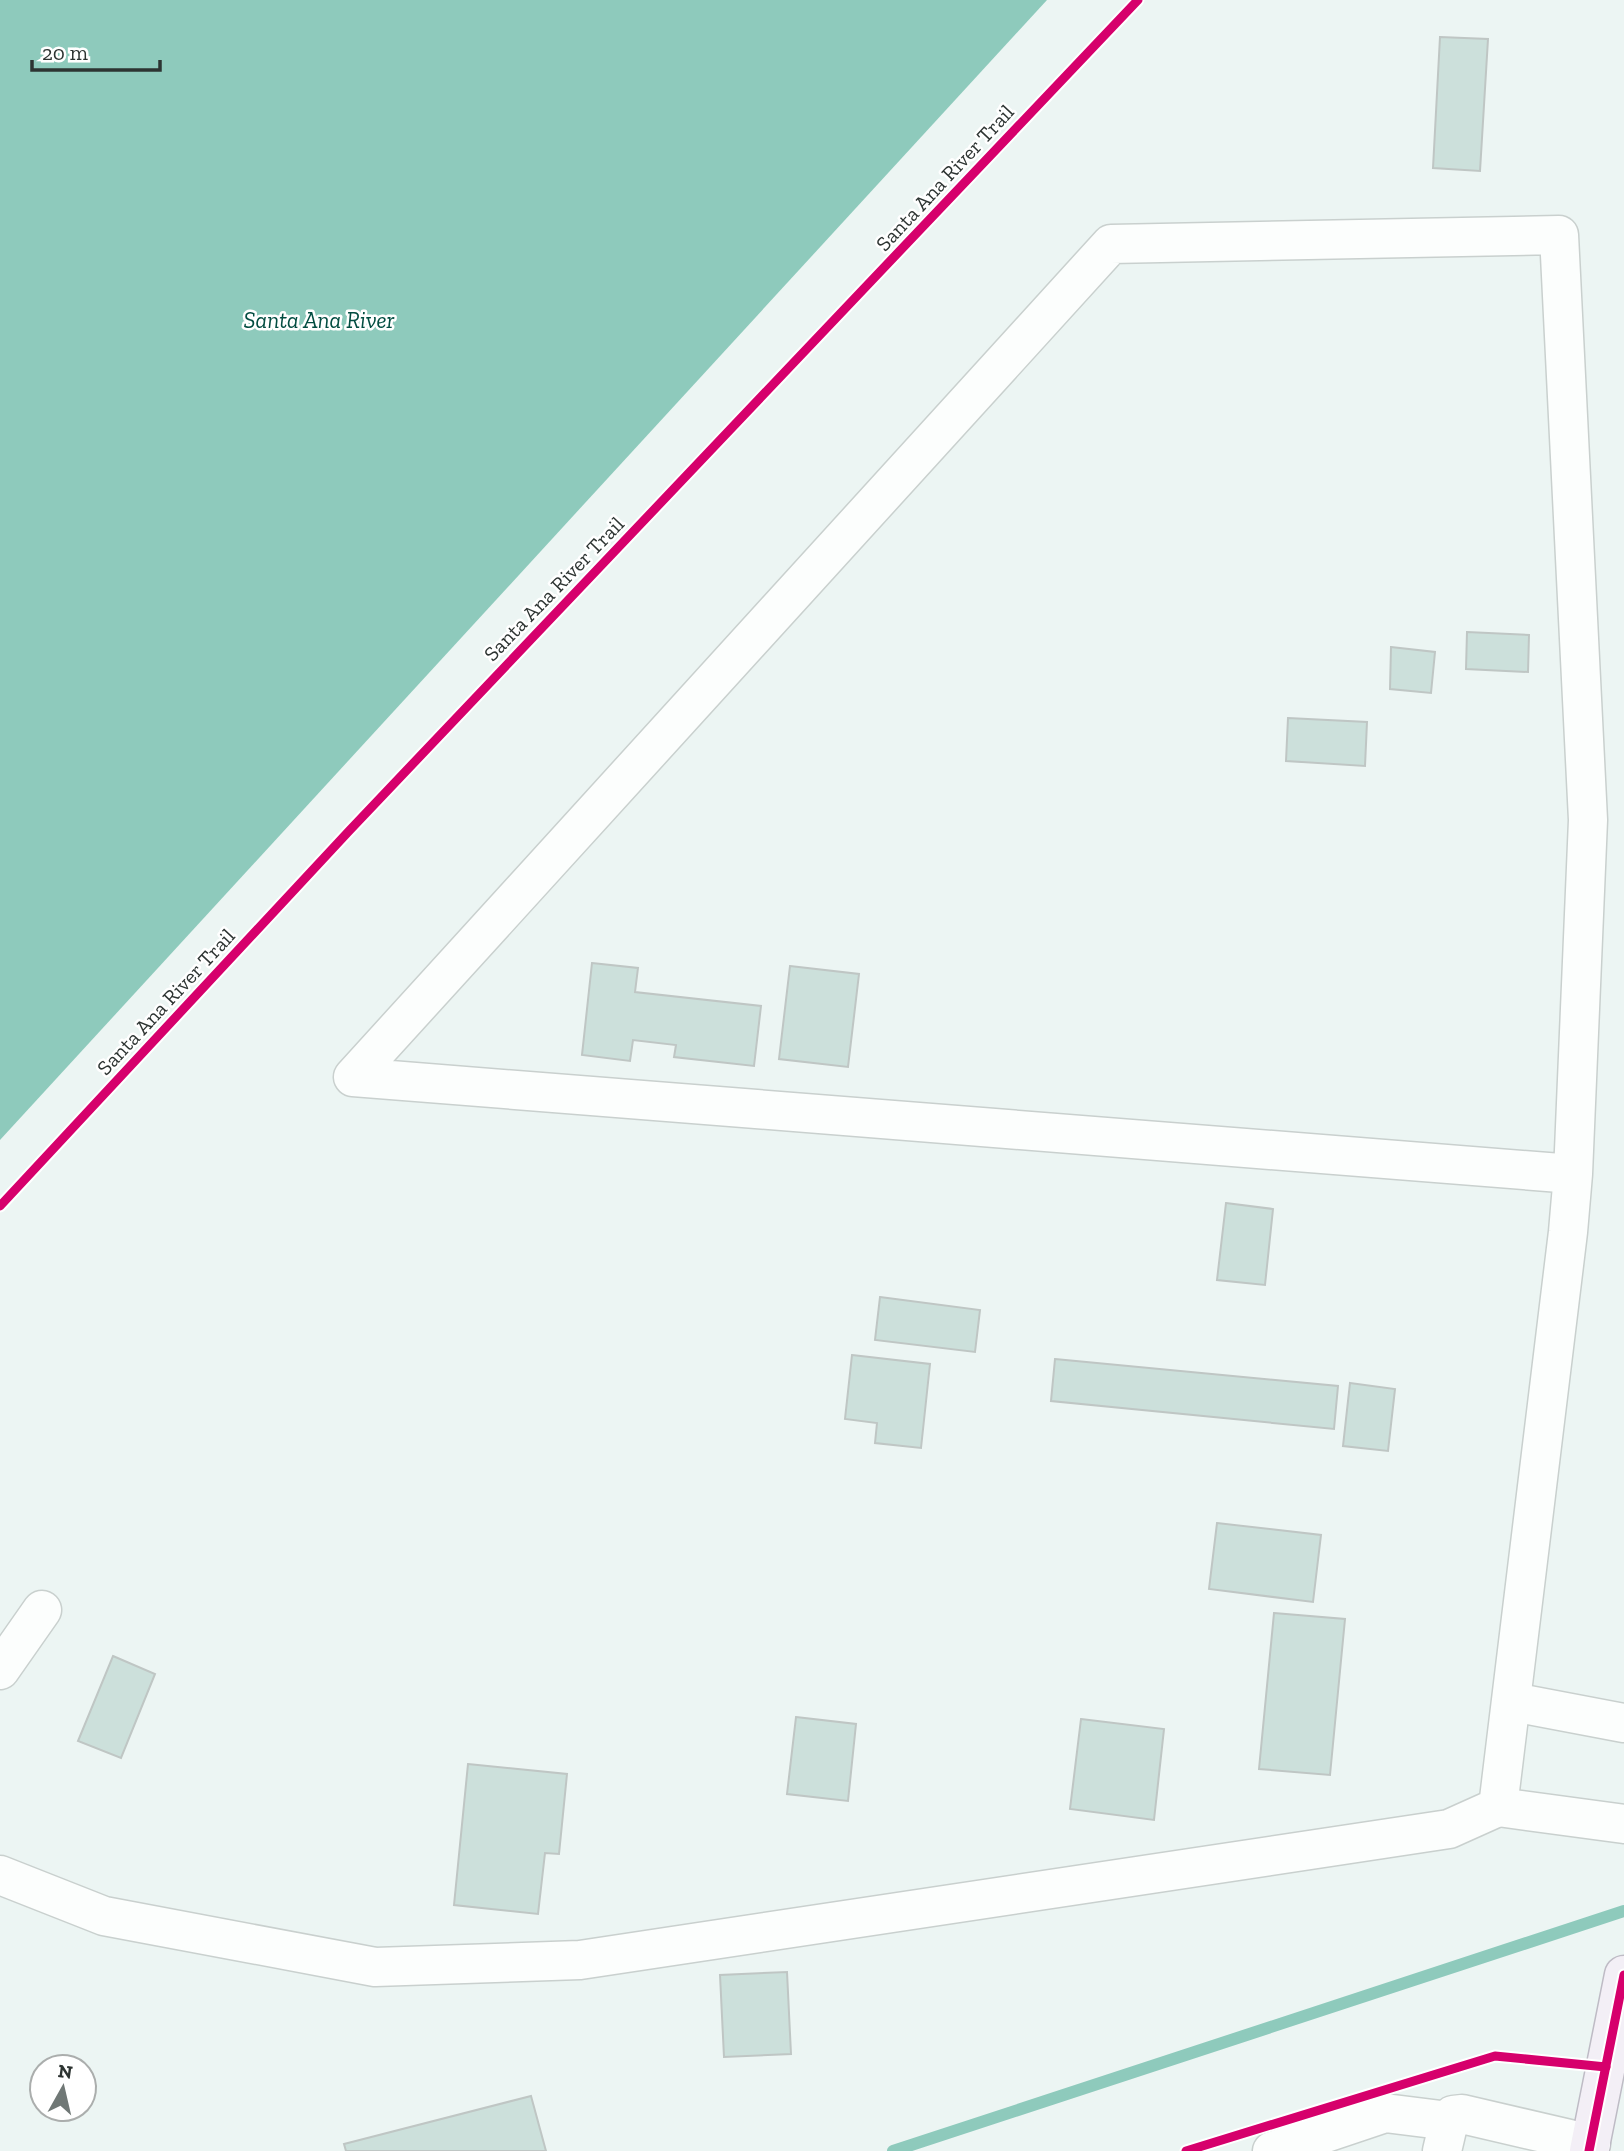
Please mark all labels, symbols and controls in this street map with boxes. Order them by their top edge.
scale bar [32,28,159,72]
text: 20 m [42,40,88,65]
street label: Santa Ana River Trail [870,99,1019,256]
water label: Santa Ana River [244,306,395,334]
street label: Santa Ana River Trail [478,511,629,666]
street label: Santa Ana River Trail [91,923,240,1080]
north arrow [28,2053,98,2123]
text: N [57,2059,74,2084]

